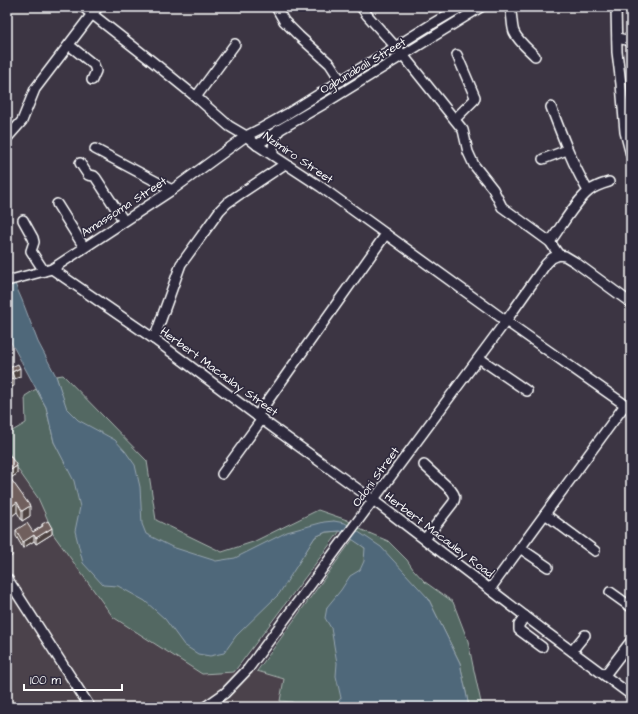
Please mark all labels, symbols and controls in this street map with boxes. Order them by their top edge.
street label: Ogbunabali Street [317,34,410,99]
street label: Nzimiro Street [259,128,337,188]
street label: Amassoma Street [78,173,170,241]
street label: Herbert Macaulay Street [156,323,282,422]
street label: Odoni Street [348,443,404,511]
street label: Herbert Macauley Road [380,488,497,583]
scale bar [24,666,122,692]
text: 100 m [30,672,61,689]

